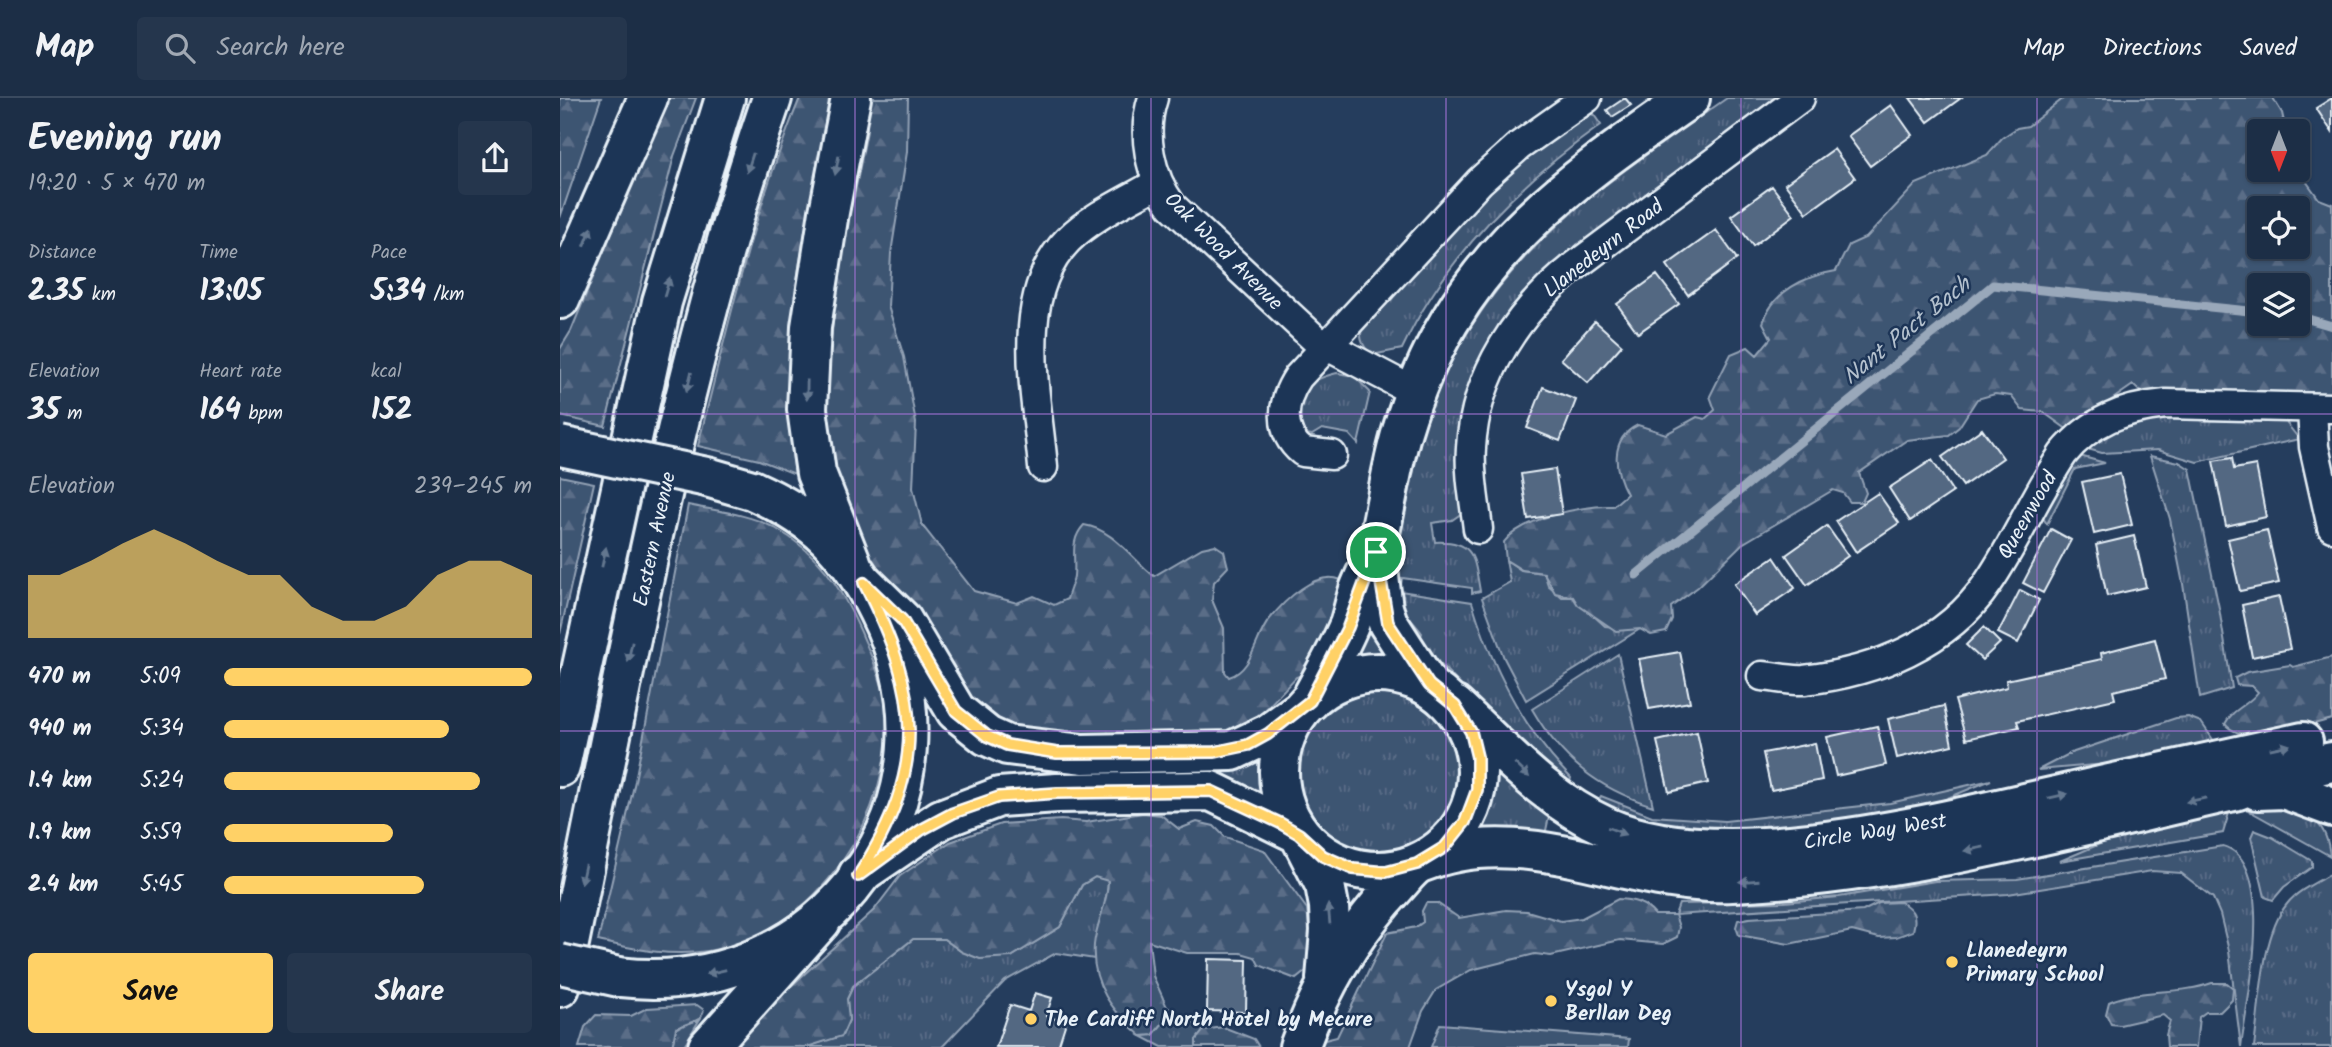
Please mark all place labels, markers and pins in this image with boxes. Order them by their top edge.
pin [1346,522,1406,582]
place label: Llanedeyrn Primary School [1966,935,2104,992]
marker: Llanedeyrn Primary School [1944,954,1960,970]
place label: Ysgol Y Berllan Deg [1565,974,1672,1031]
marker: Ysgol Y Berllan Deg [1543,993,1559,1009]
place label: The Cardiff North Hotel by Mecure [1045,1004,1373,1037]
marker: The Cardiff North Hotel by Mecure [1023,1011,1039,1027]

